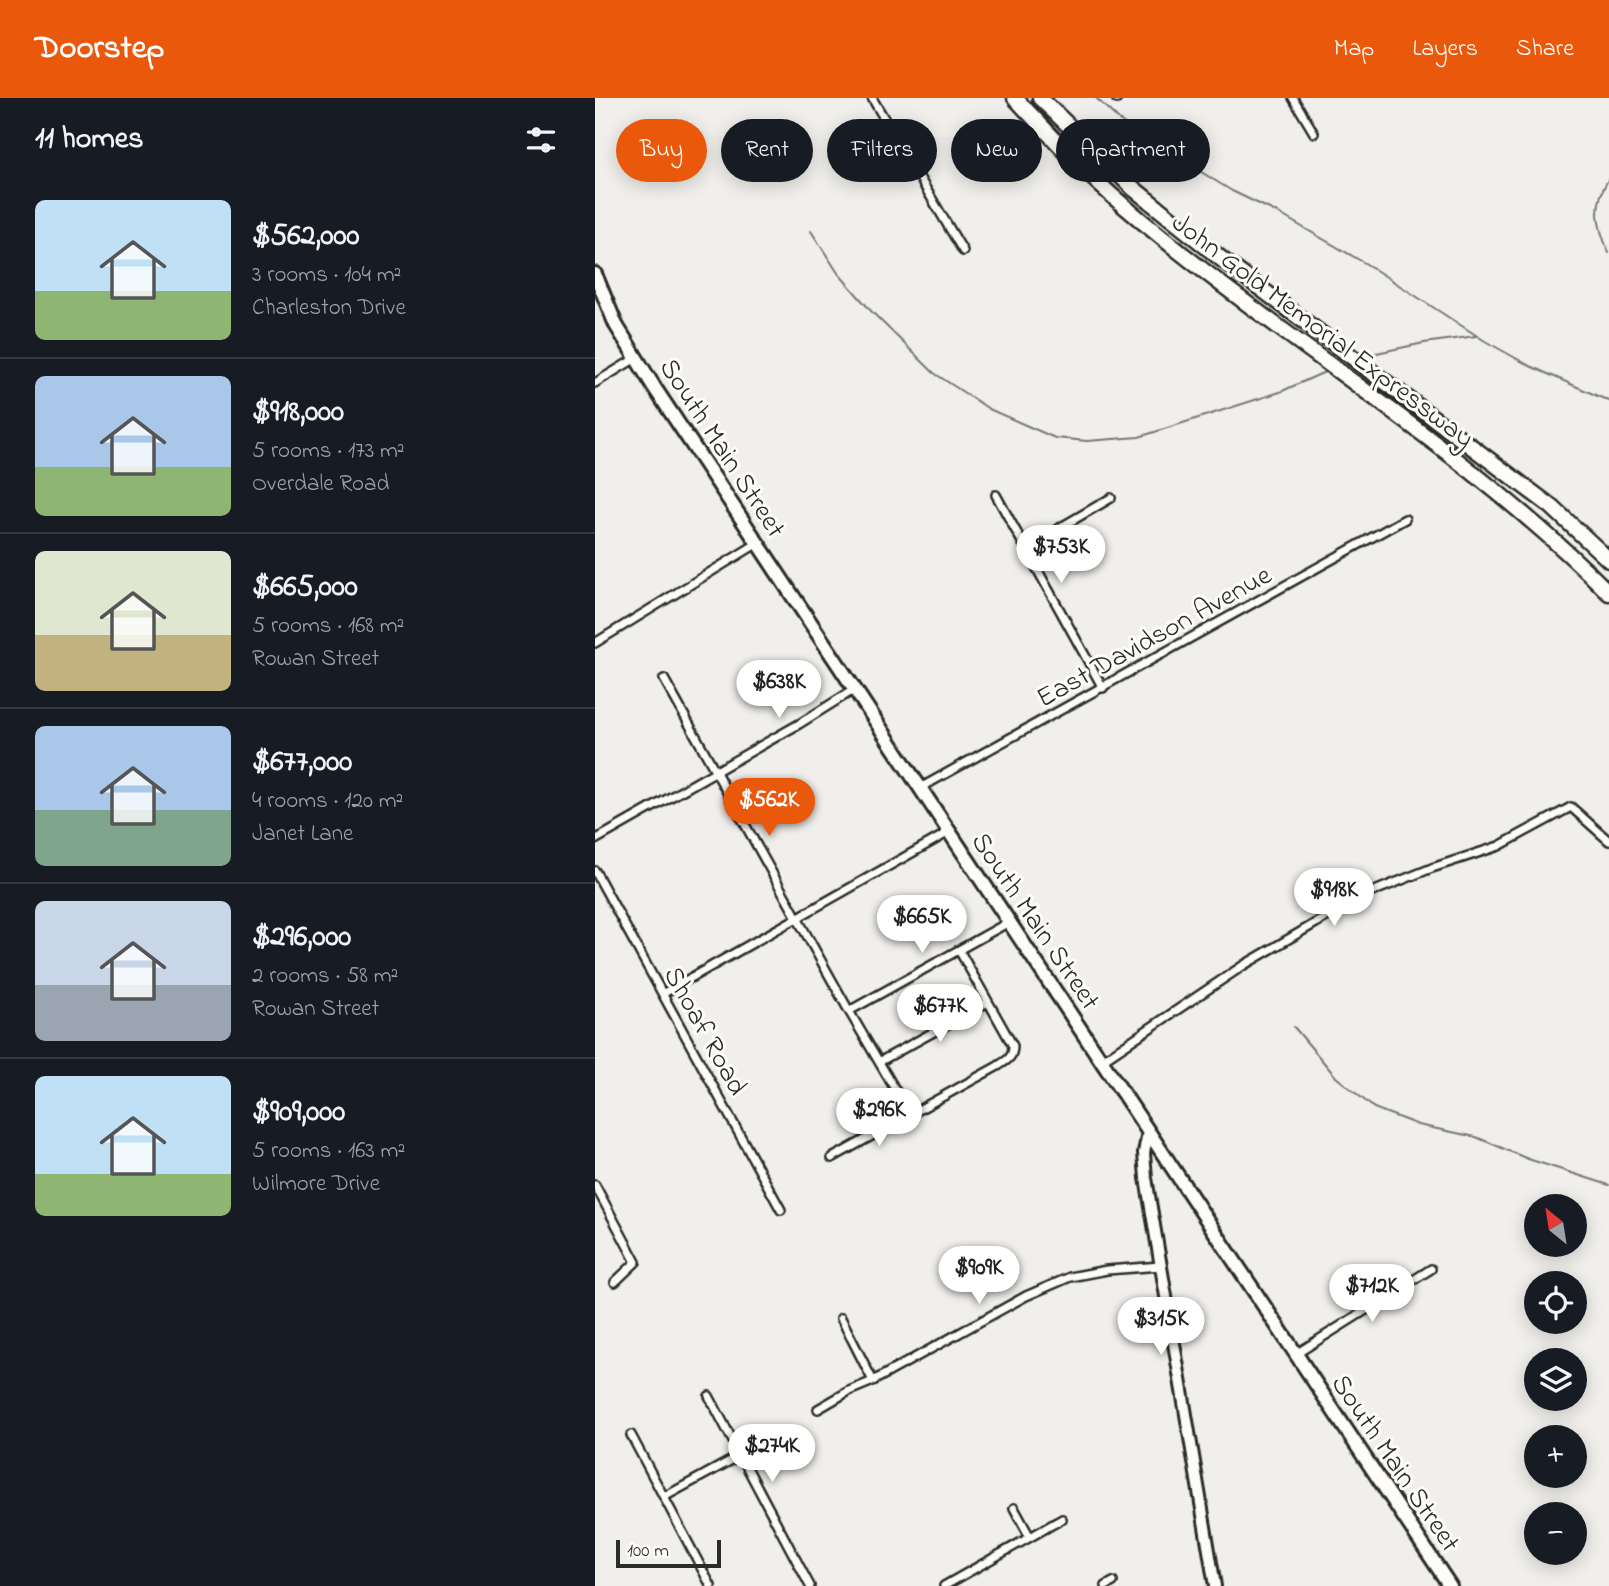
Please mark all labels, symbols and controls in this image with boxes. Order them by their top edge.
text: Doorstep [35,25,164,73]
text: Map [1334,32,1374,67]
text: Layers [1412,32,1478,67]
text: Share [1516,32,1574,67]
text: 11 homes [35,118,143,162]
chip: Buy [616,119,707,182]
chip: Rent [721,119,813,182]
chip: Filters [827,119,937,182]
chip: New [951,119,1042,182]
chip: Apartment [1056,119,1210,182]
icon: filters [522,121,560,159]
street label: John Gold Memorial Expressway [1162,204,1482,460]
text: $562,000 [252,215,359,259]
icon: home [91,228,175,312]
text: 3 rooms · 104 m² [252,259,401,292]
text: Charleston Drive [252,292,406,325]
street label: South Main Street [648,351,795,547]
text: $918,000 [252,391,344,435]
icon: home [91,404,175,488]
text: 5 rooms · 173 m² [252,435,405,468]
text: Overdale Road [252,468,389,501]
pin: $753K [1012,526,1110,585]
text: $753K [1032,531,1090,564]
street label: East Davidson Avenue [1030,556,1280,720]
text: $665,000 [252,566,358,610]
icon: home [91,579,175,663]
text: 5 rooms · 168 m² [252,610,404,643]
text: Rowan Street [252,643,379,676]
pin: $638K [730,660,828,720]
text: $638K [752,666,806,699]
text: $677,000 [252,741,352,785]
icon: home [91,754,175,838]
pin: $562K [720,778,818,838]
text: $562K [739,784,799,817]
text: 4 rooms · 120 m² [252,785,403,818]
text: Janet Lane [252,818,353,851]
street label: South Main Street [959,825,1109,1019]
pin: $918K [1285,868,1383,928]
text: $918K [1310,874,1358,907]
pin: $665K [873,896,971,955]
text: $665K [893,901,951,934]
text: $296,000 [252,916,351,960]
icon: home [91,929,175,1013]
text: 2 rooms · 58 m² [252,960,398,993]
street label: Shoaf Road [652,960,756,1104]
pin: $677K [891,984,989,1044]
text: $677K [913,990,967,1023]
text: Rowan Street [252,993,379,1026]
pin: $296K [830,1088,928,1148]
text: $909,000 [252,1091,345,1135]
text: $296K [852,1094,906,1127]
icon: home [91,1104,175,1188]
text: 5 rooms · 163 m² [252,1135,405,1168]
text: Wilmore Drive [252,1168,380,1201]
north arrow [1524,1194,1587,1256]
map controls [1524,1194,1587,1565]
pin: $909K [930,1246,1028,1306]
text: $909K [955,1252,1003,1285]
pin: $712K [1323,1264,1421,1324]
text: $712K [1345,1270,1399,1303]
button: locate [1524,1271,1587,1334]
pin: $315K [1112,1298,1210,1357]
text: $315K [1133,1303,1189,1336]
button: layers [1524,1348,1587,1411]
street label: South Main Street [1319,1367,1469,1561]
pin: $274K [723,1424,821,1484]
button: + [1524,1425,1587,1488]
text: $274K [744,1430,800,1463]
button: − [1524,1502,1587,1565]
scale bar [616,1537,721,1569]
text: 100 m [627,1538,669,1565]

